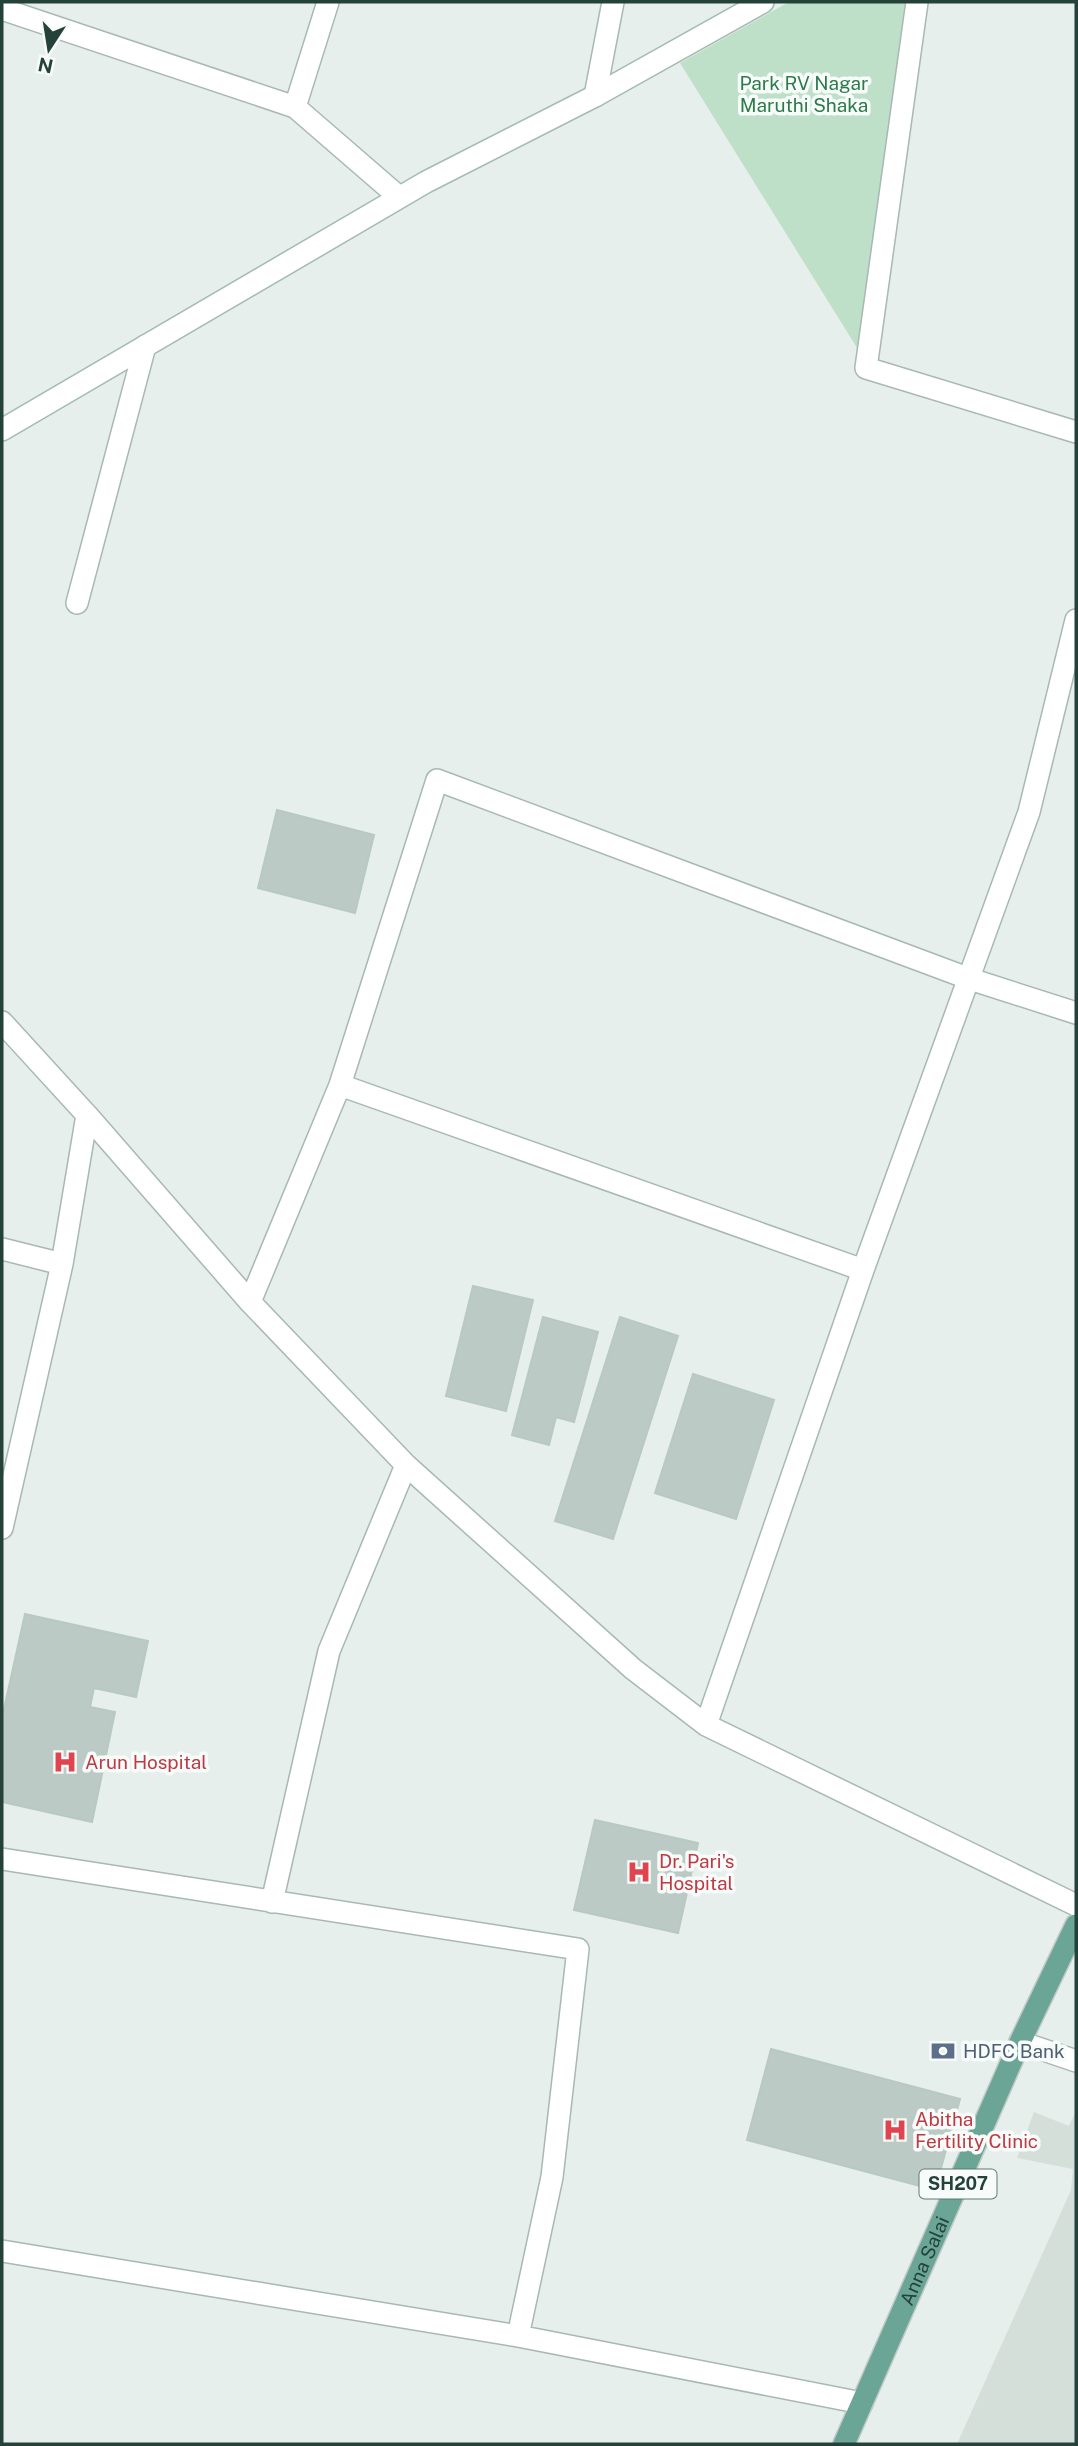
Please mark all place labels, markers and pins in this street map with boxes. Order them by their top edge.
hospital icon: Arun Hospital [51,1748,79,1776]
place label: Arun Hospital [85,1751,207,1773]
place label: Dr. Pari's Hospital [659,1850,734,1894]
hospital icon: Dr. Pari's Hospital [625,1858,653,1886]
bank icon: HDFC Bank [929,2037,957,2065]
place label: HDFC Bank [963,2040,1065,2062]
place label: Abitha Fertility Clinic [915,2108,1038,2152]
hospital icon: Abitha Fertility Clinic [881,2116,909,2144]

